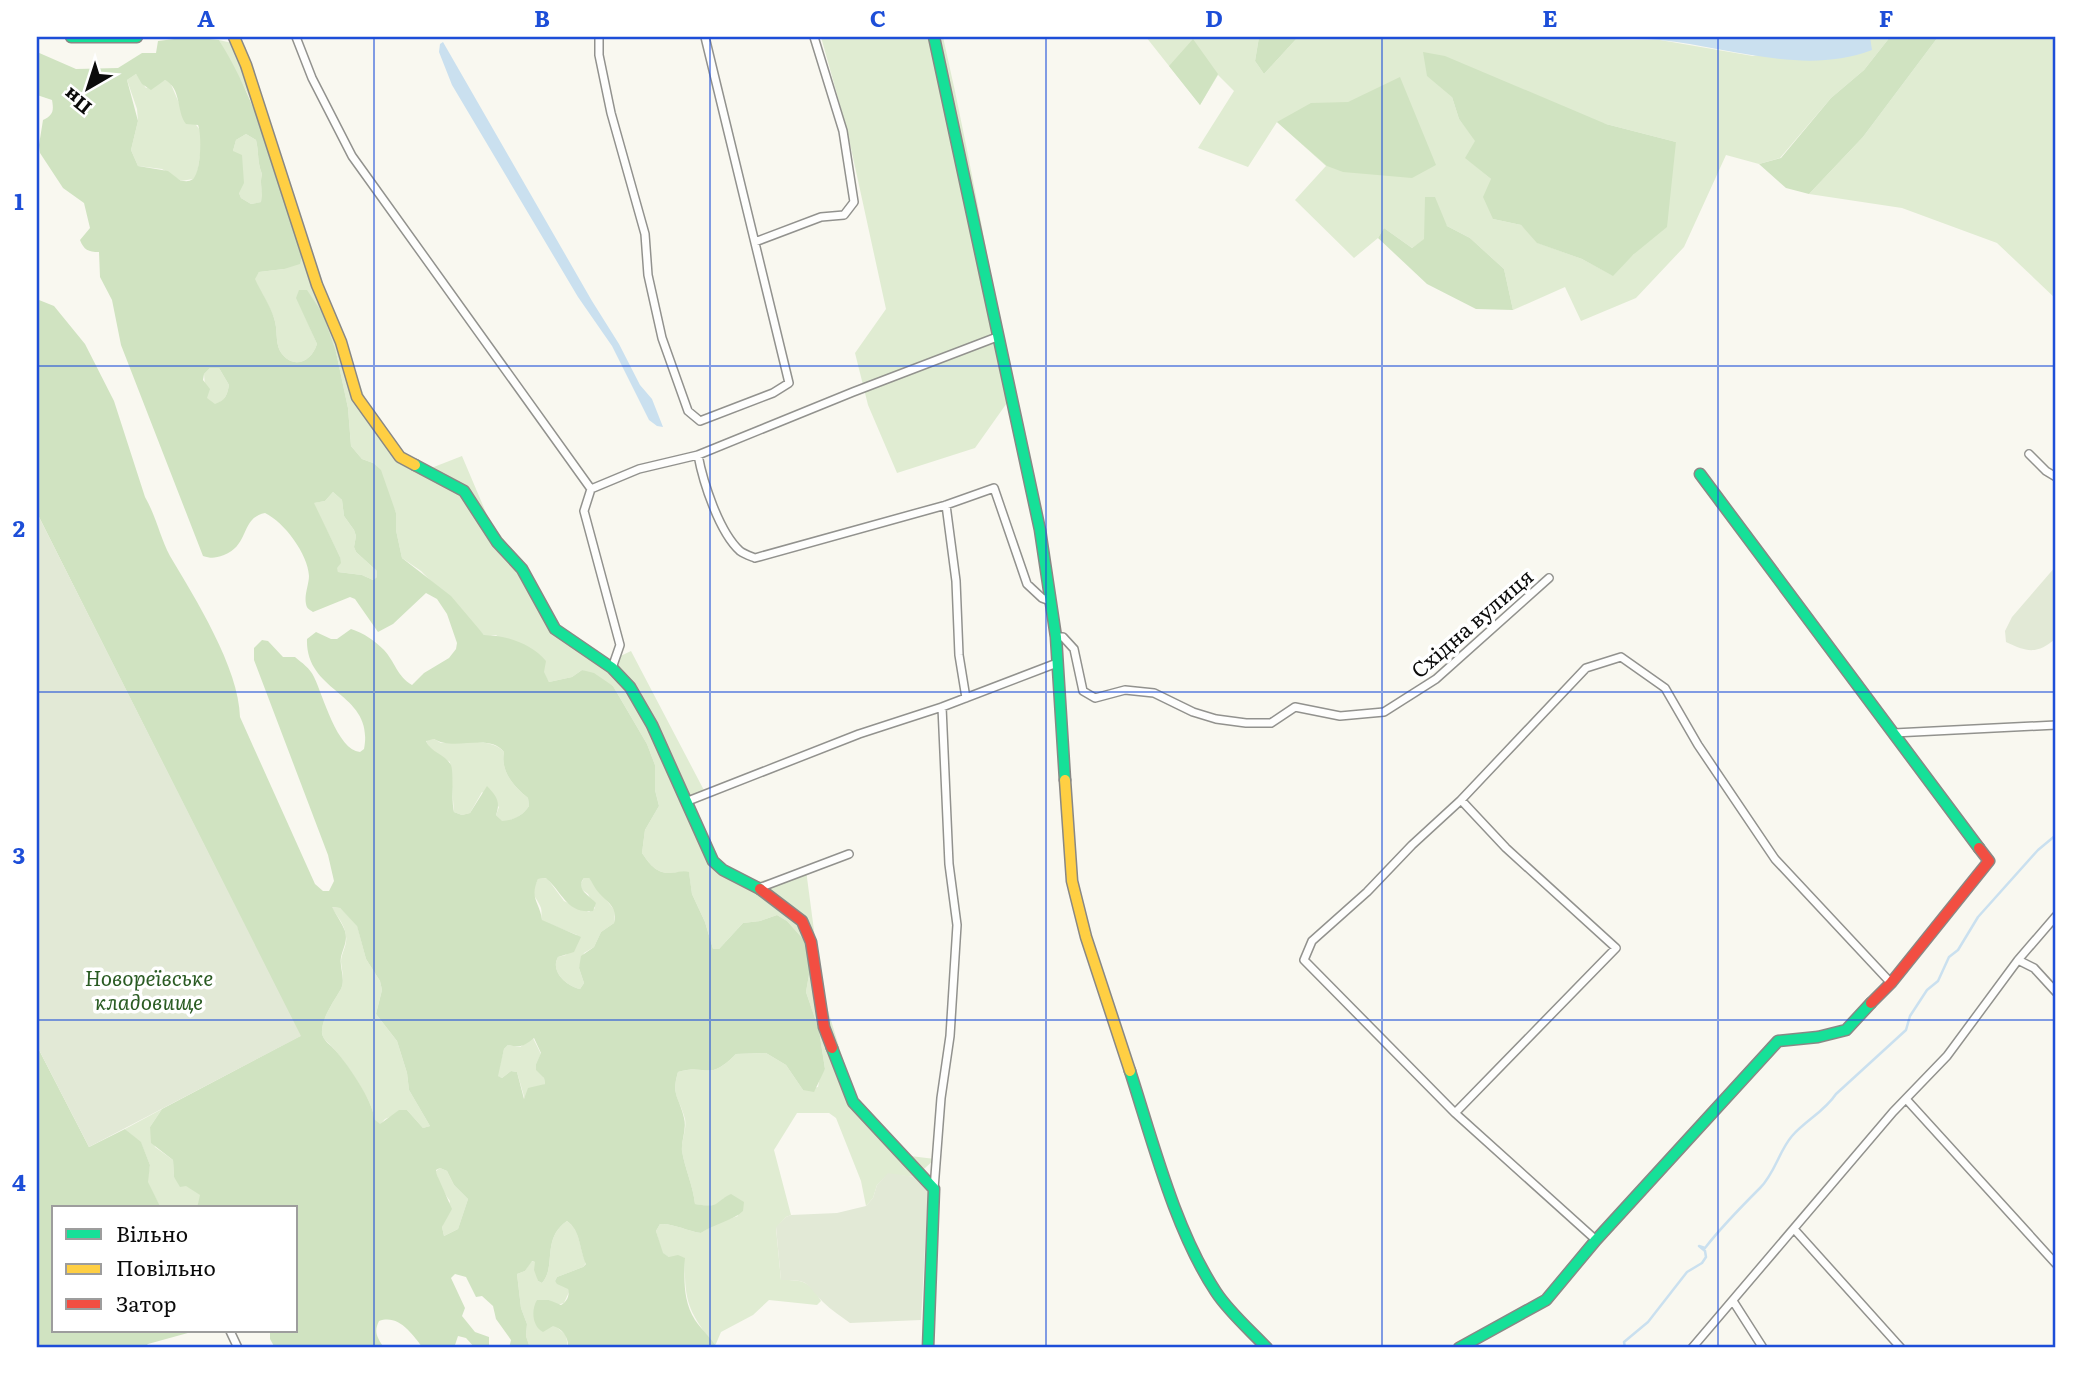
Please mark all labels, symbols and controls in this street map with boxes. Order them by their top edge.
text: A [197,0,215,34]
text: B [534,0,550,34]
text: C [870,0,886,34]
text: D [1205,0,1223,34]
text: E [1542,0,1558,34]
text: F [1879,0,1894,34]
north arrow [52,52,122,122]
text: Пн [56,82,97,122]
text: 1 [14,183,24,217]
text: 2 [13,510,25,544]
street label: Східна вулиця [1403,560,1539,684]
text: 3 [13,837,25,871]
park label: Новореївське кладовище [85,961,213,1016]
text: 4 [12,1164,26,1198]
legend [52,1206,298,1332]
text: Вільно [116,1217,188,1248]
text: Повільно [116,1251,216,1282]
text: Затор [116,1287,176,1318]

